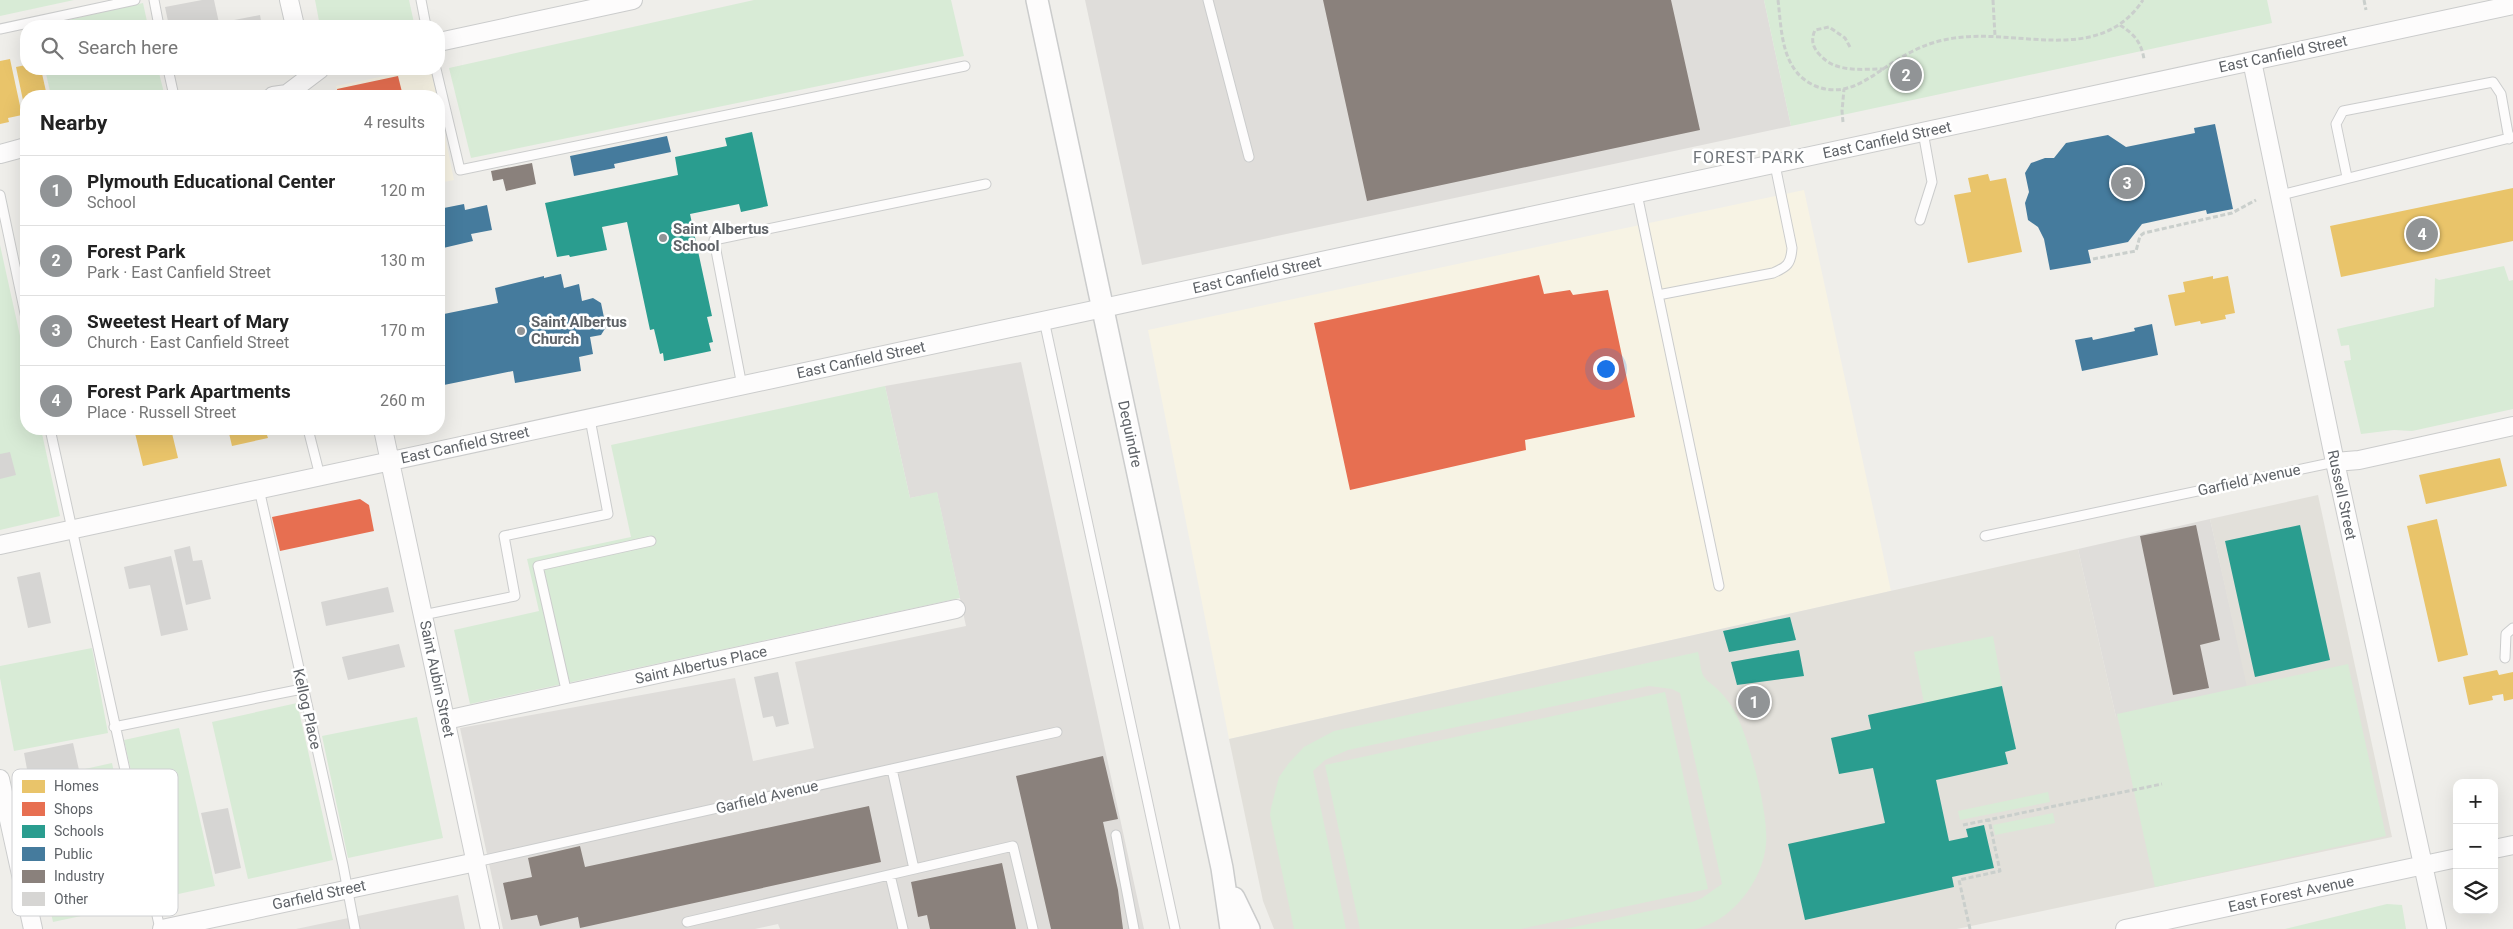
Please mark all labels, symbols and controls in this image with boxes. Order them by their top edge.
search box [20,20,445,75]
street label: East Canfield Street [2217,32,2349,76]
icon: search [38,34,66,62]
text: Search here [78,36,178,59]
pin: 2 [1890,56,1922,94]
text: Nearby [40,111,107,135]
text: 4 results [364,113,425,132]
street label: East Canfield Street [1821,118,1953,162]
district label: FOREST PARK [1693,148,1805,167]
pin: 3 [2111,164,2143,202]
text: Plymouth Educational Center [87,170,335,193]
text: 1 [51,181,61,200]
text: 120 m [380,181,425,200]
text: School [87,193,136,212]
pin: 4 [2406,215,2438,253]
place label: Saint Albertus School [673,220,769,255]
marker: Saint Albertus School [657,232,669,244]
text: Forest Park [87,240,185,263]
text: 2 [51,251,61,270]
text: 130 m [380,251,425,270]
street label: East Canfield Street [1191,253,1323,297]
text: Park · East Canfield Street [87,263,271,282]
text: Sweetest Heart of Mary [87,310,289,333]
place label: Saint Albertus Church [531,313,627,348]
text: 3 [51,321,61,340]
text: 170 m [380,321,425,340]
marker: Saint Albertus Church [515,325,527,337]
text: Church · East Canfield Street [87,333,289,352]
street label: East Canfield Street [795,338,927,382]
your location [1593,356,1619,382]
text: Forest Park Apartments [87,380,291,403]
text: 4 [51,391,61,410]
text: 260 m [380,391,425,410]
street label: Dequindre [1114,399,1146,469]
text: Place · Russell Street [87,403,236,422]
street label: East Canfield Street [399,423,531,467]
street label: Russell Street [2324,448,2360,542]
street label: Garfield Avenue [2196,460,2302,500]
street label: Saint Aubin Street [416,619,458,739]
street label: Saint Albertus Place [633,642,769,688]
street label: Kellog Place [289,667,325,751]
pin: 1 [1738,683,1770,721]
legend [12,769,178,916]
street label: Garfield Avenue [714,776,820,818]
text: Homes [54,778,99,794]
map controls [2453,779,2498,914]
button: + [2453,779,2498,824]
text: Shops [54,801,93,817]
text: Schools [54,823,104,839]
button: − [2453,824,2498,869]
text: Public [54,846,93,862]
text: Industry [54,868,105,884]
button: layers [2453,869,2498,914]
street label: East Forest Avenue [2226,872,2356,916]
street label: Garfield Street [271,876,367,914]
text: Other [54,891,88,907]

